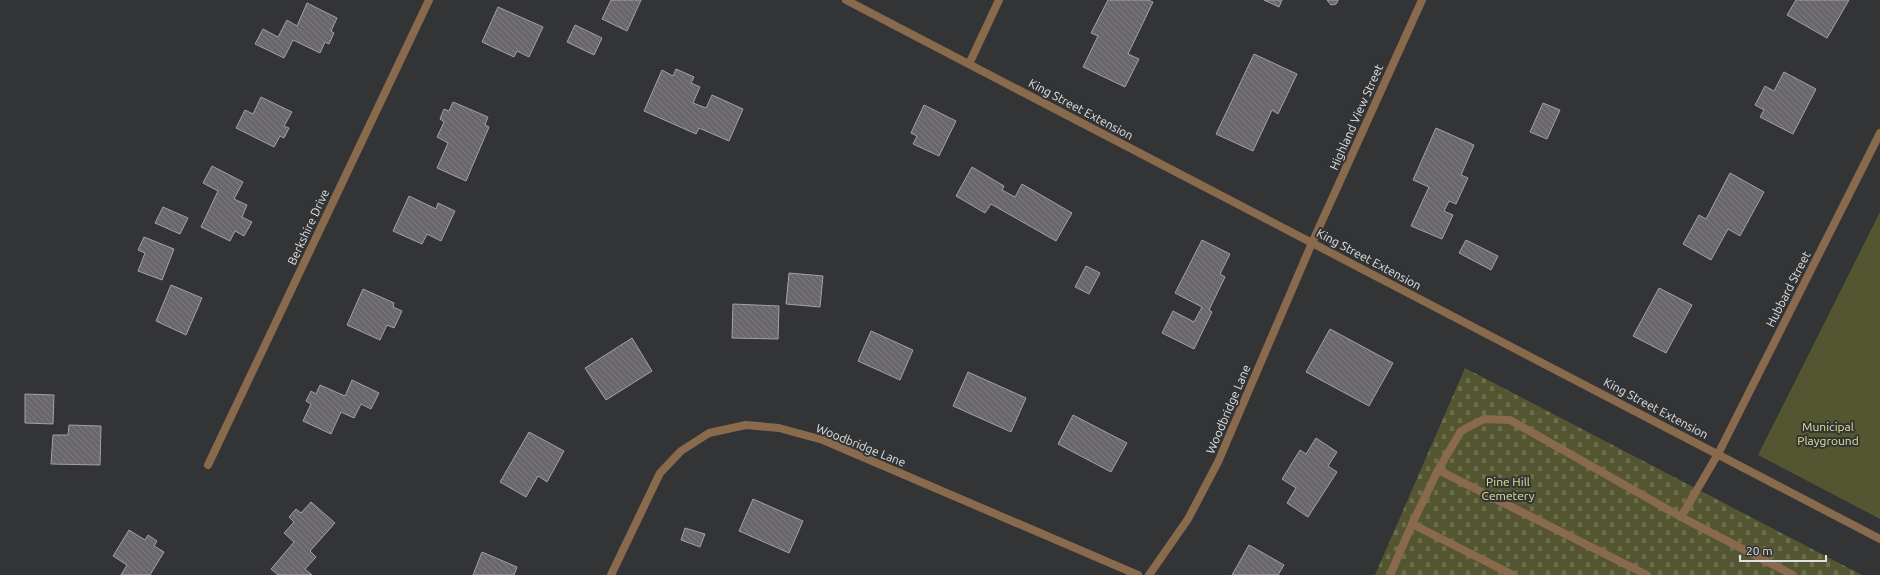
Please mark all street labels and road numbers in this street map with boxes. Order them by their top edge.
street label: Highland View Street [1327,62,1385,172]
street label: King Street Extension [1027,76,1135,142]
street label: Berkshire Drive [285,187,331,267]
street label: King Street Extension [1315,226,1423,292]
street label: Hubbard Street [1763,249,1813,329]
street label: Woodbridge Lane [1203,362,1253,456]
street label: King Street Extension [1602,375,1710,441]
street label: Woodbridge Lane [814,421,908,469]

